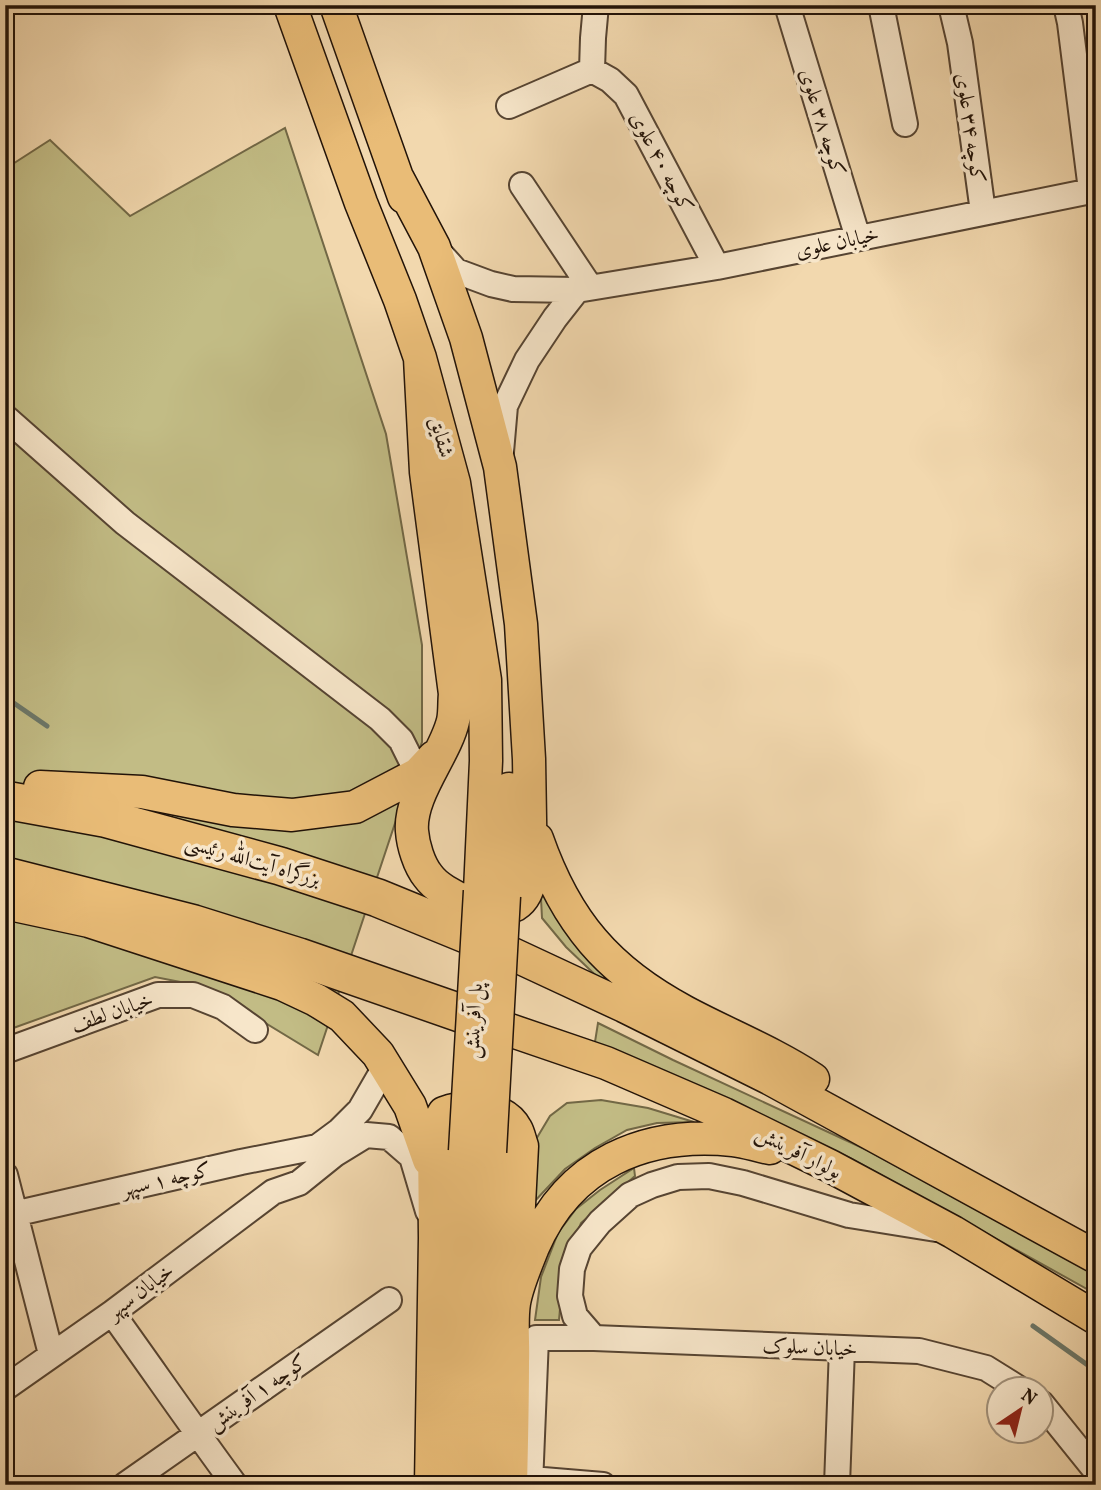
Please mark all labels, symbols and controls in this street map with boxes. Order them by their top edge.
street label: کوچه ۳۸ علوی [791,65,852,180]
street label: کوچه ۳۴ علوی [947,71,992,185]
street label: کوچه ۴۰ علوی [622,107,700,219]
street label: خیابان علوی [793,220,882,266]
street label: شقایق [421,414,460,461]
street label: بزرگراه آیت‌الله رئیسی [182,824,325,895]
street label: پل آفرینش [458,981,491,1060]
street label: خیابان لطف [68,986,157,1041]
street label: بولوار آفرینش [750,1119,847,1187]
street label: کوچه ۱ سپهر [117,1156,214,1205]
street label: خیابان سپهر [100,1257,181,1328]
street label: خیابان سلوک [762,1332,858,1365]
street label: کوچه ۱ آفرینش [202,1348,314,1439]
north arrow [986,1374,1056,1444]
text: N [1015,1383,1042,1412]

